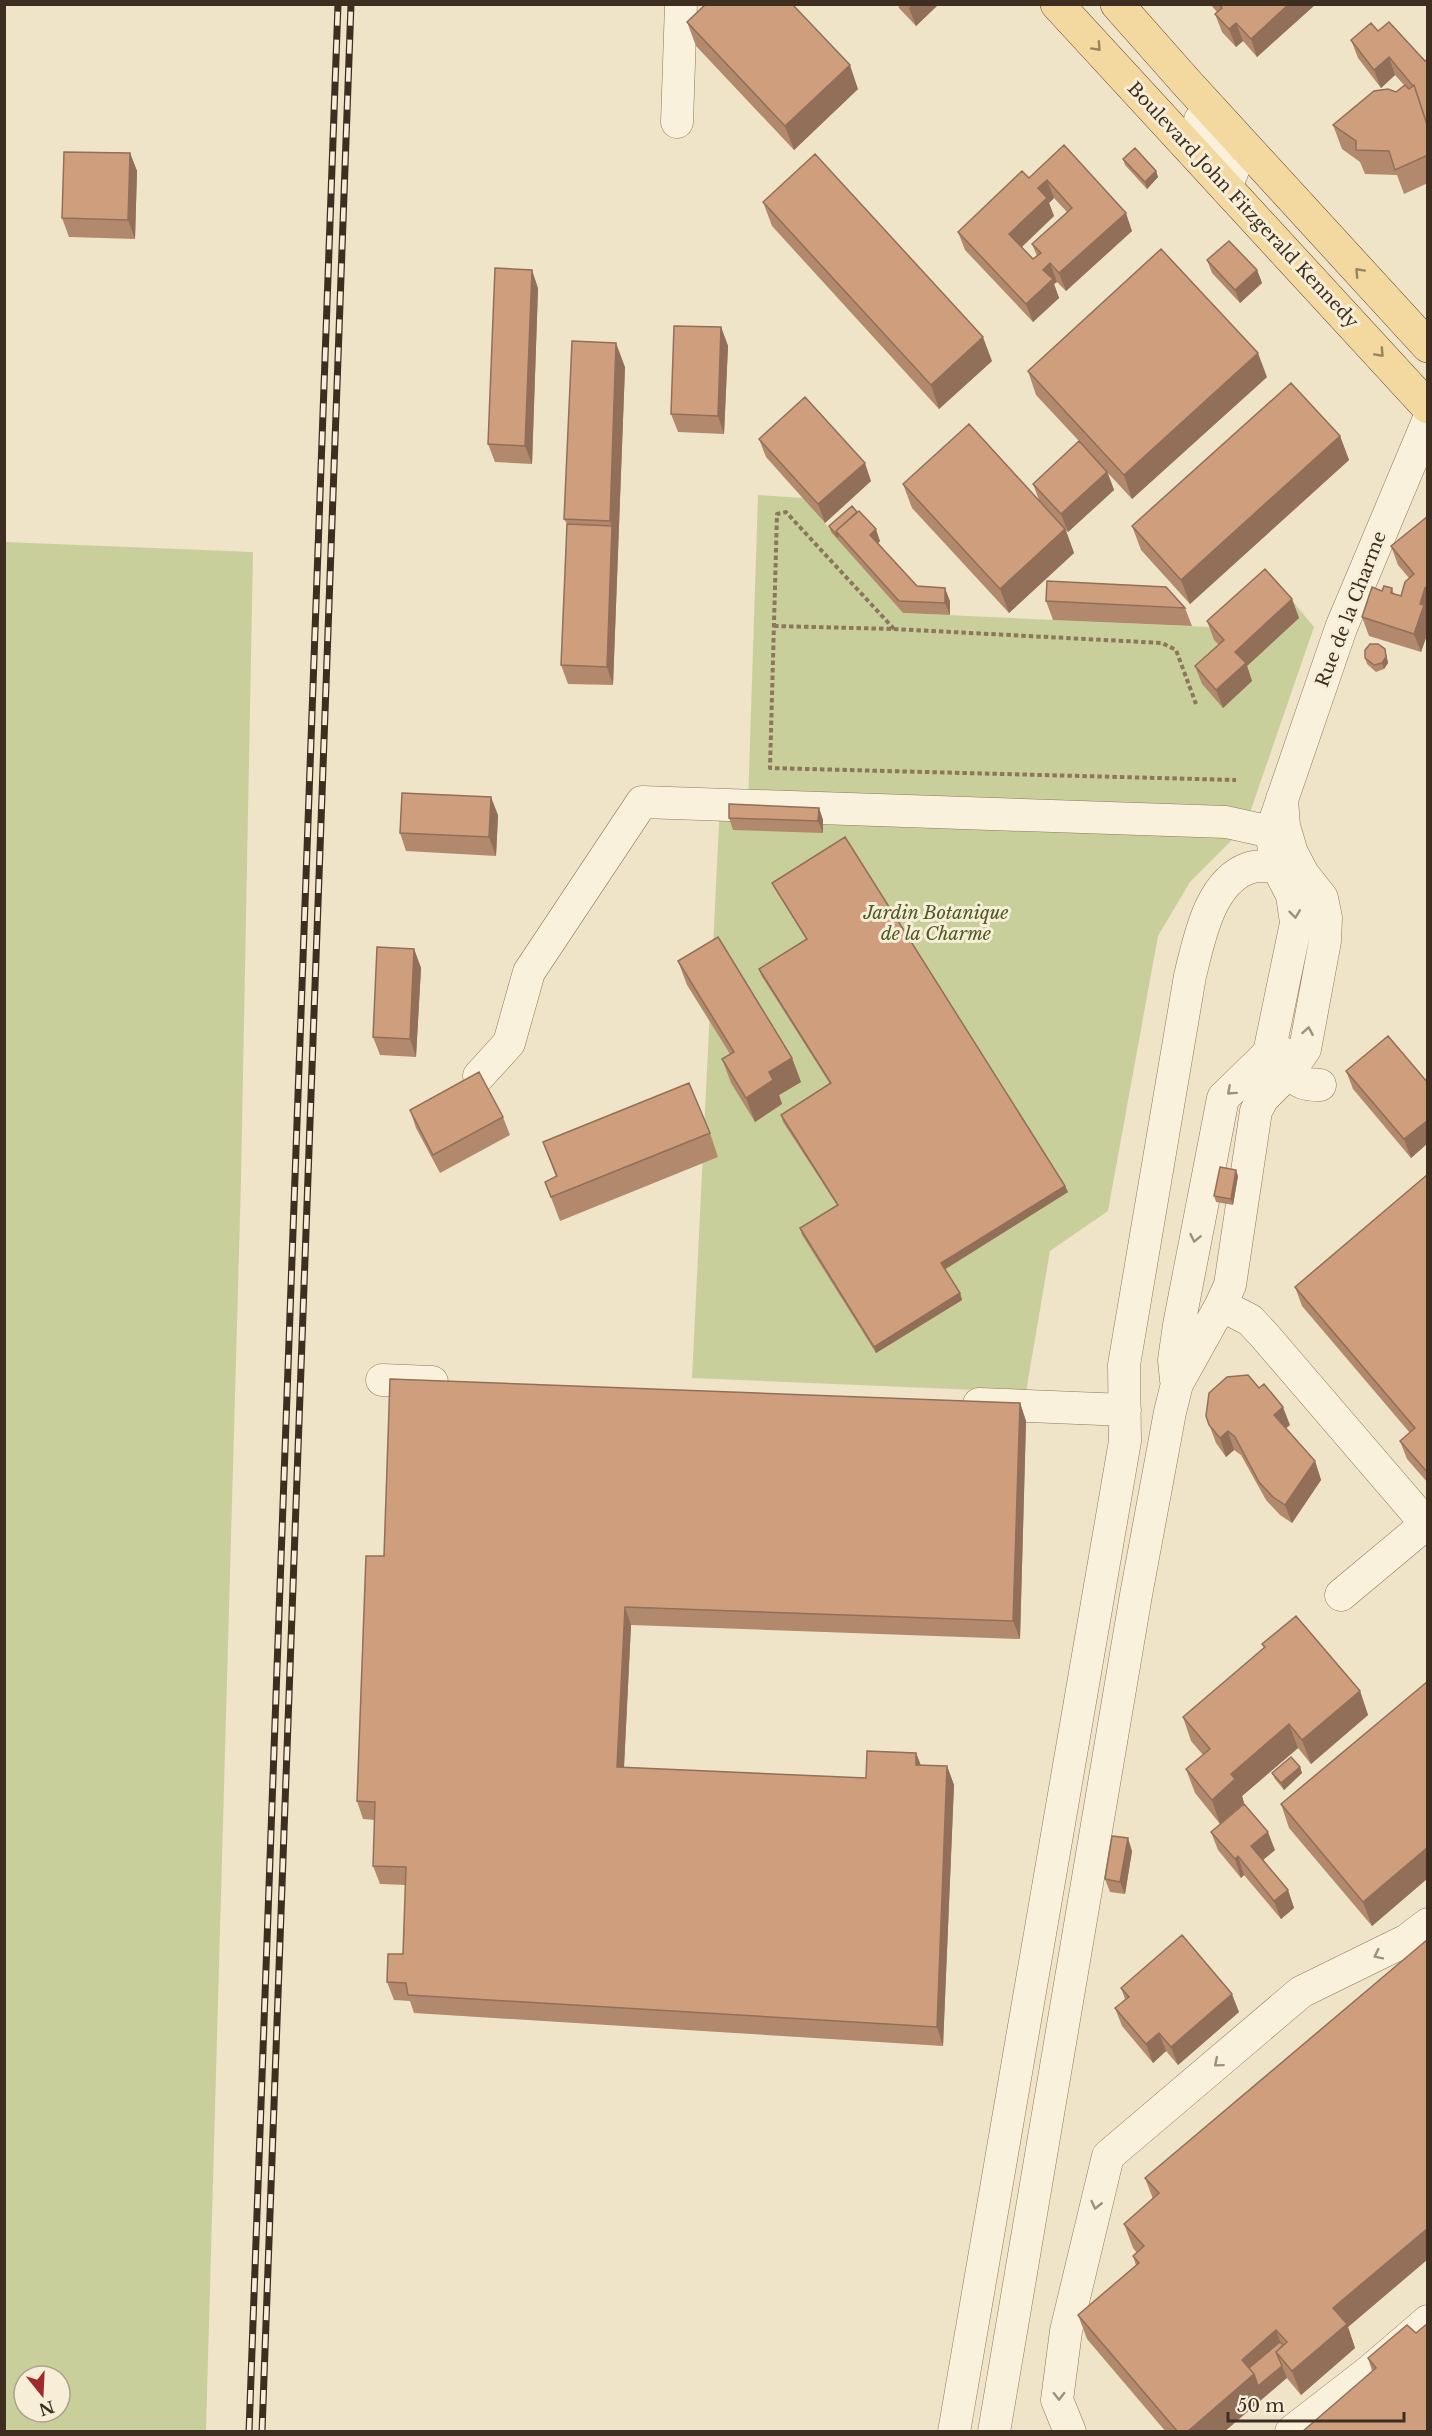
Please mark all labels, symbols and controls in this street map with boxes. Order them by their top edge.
one-way arrow [1089,40,1100,51]
street label: Boulevard John Fitzgerald Kennedy [1123,77,1363,333]
one-way arrow [1355,269,1366,279]
one-way arrow [1373,347,1384,357]
street label: Rue de la Charme [1311,528,1391,690]
park label: Jardin Botanique de la Charme [862,902,1009,945]
one-way arrow [1288,910,1300,919]
one-way arrow [1302,1026,1314,1035]
one-way arrow [1227,1084,1238,1095]
one-way arrow [1189,1233,1202,1243]
one-way arrow [1374,1947,1385,1959]
one-way arrow [1214,2055,1225,2066]
one-way arrow [1091,2200,1104,2210]
north arrow [12,2364,72,2424]
scale bar [1228,2385,1404,2423]
one-way arrow [1053,2392,1065,2401]
text: 50 m [1237,2395,1285,2417]
text: N [36,2396,57,2420]

